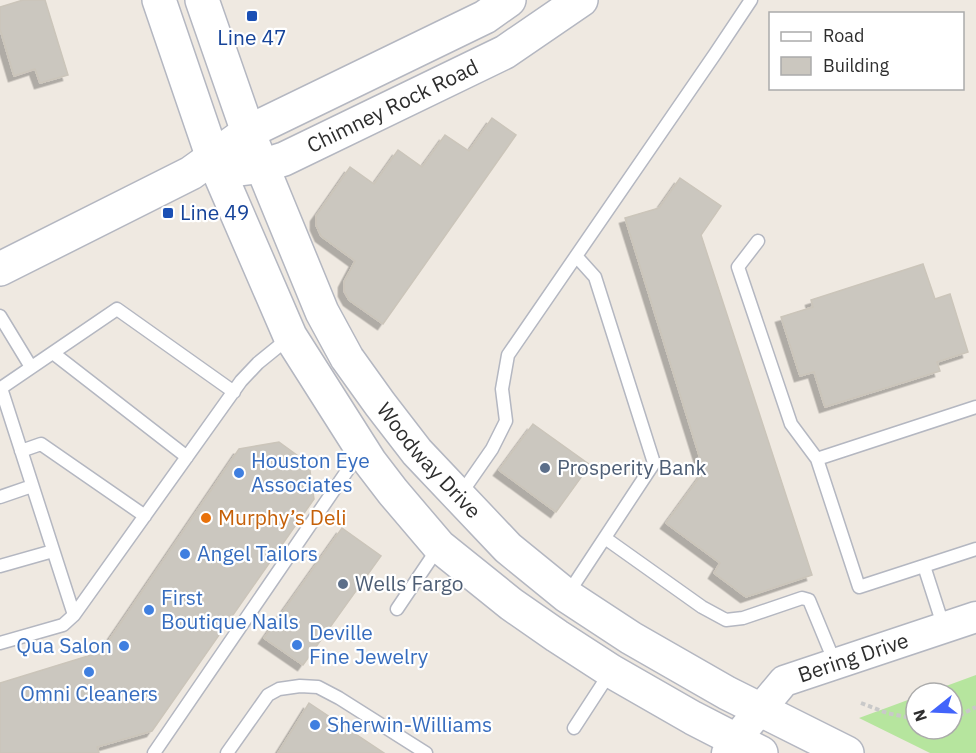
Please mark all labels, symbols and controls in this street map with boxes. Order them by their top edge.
marker: Line 47 [245,9,259,23]
legend [769,12,964,90]
place label: Line 47 [217,23,287,51]
text: Road [823,24,864,47]
street label: Chimney Rock Road [302,52,483,159]
text: Building [823,54,890,77]
place label: Line 49 [180,198,249,226]
marker: Line 49 [161,206,175,220]
street label: Woodway Drive [371,396,488,524]
place label: Houston Eye Associates [251,446,370,498]
place label: Prosperity Bank [557,453,707,481]
marker: Prosperity Bank [538,461,552,475]
marker: Houston Eye Associates [232,466,246,480]
place label: Murphy’s Deli [218,503,346,531]
marker: Murphy’s Deli [199,511,213,525]
place label: Angel Tailors [197,539,318,567]
marker: Angel Tailors [178,547,192,561]
place label: Wells Fargo [355,569,464,597]
marker: Wells Fargo [336,577,350,591]
place label: First Boutique Nails [161,583,299,635]
marker: First Boutique Nails [142,603,156,617]
place label: Deville Fine Jewelry [309,618,429,670]
street label: Bering Drive [794,625,912,688]
place label: Qua Salon [16,631,112,659]
marker: Deville Fine Jewelry [290,638,304,652]
marker: Qua Salon [117,639,131,653]
marker: Omni Cleaners [82,665,96,679]
place label: Omni Cleaners [20,679,158,707]
north arrow [904,681,964,741]
text: N [908,707,931,724]
place label: Sherwin-Williams [327,710,492,738]
marker: Sherwin-Williams [308,718,322,732]

